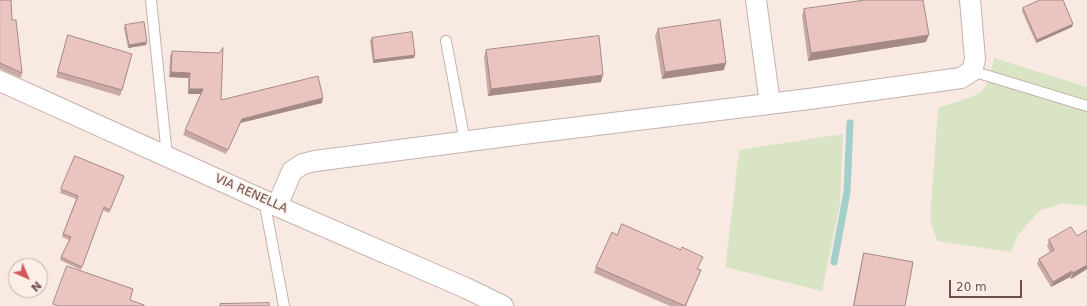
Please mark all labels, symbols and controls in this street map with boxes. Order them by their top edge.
street label: VIA RENELLA [212,172,290,216]
north arrow [8,258,48,298]
scale bar [951,272,1024,298]
text: N [28,278,44,294]
text: 20 m [956,280,987,294]

